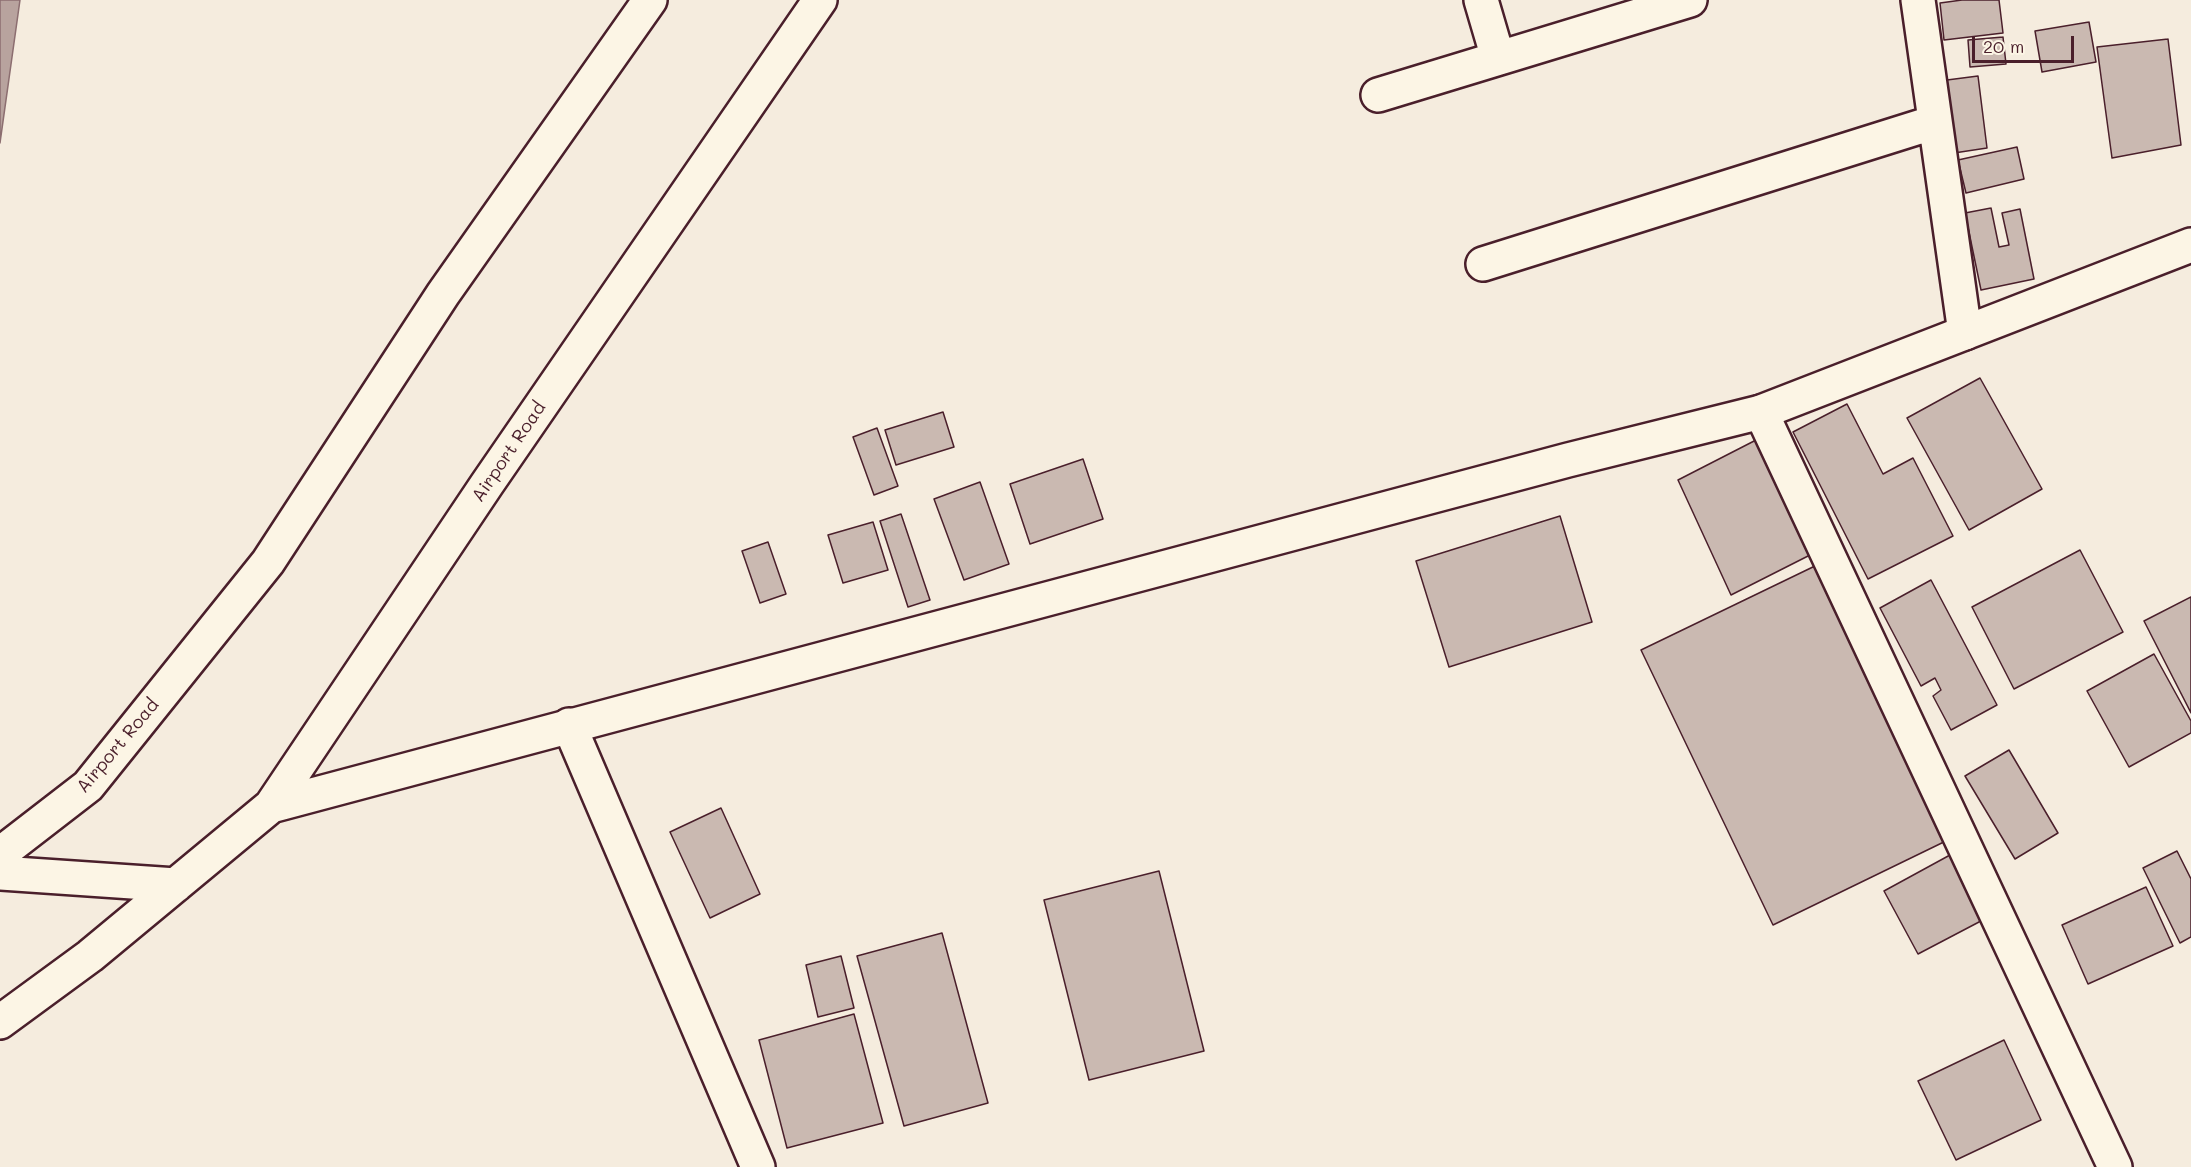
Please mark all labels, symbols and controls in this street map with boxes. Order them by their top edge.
scale bar [1975,24,2077,62]
text: 20 m [1983,34,2024,58]
street label: Airport Road [468,398,550,506]
street label: Airport Road [72,694,164,798]

